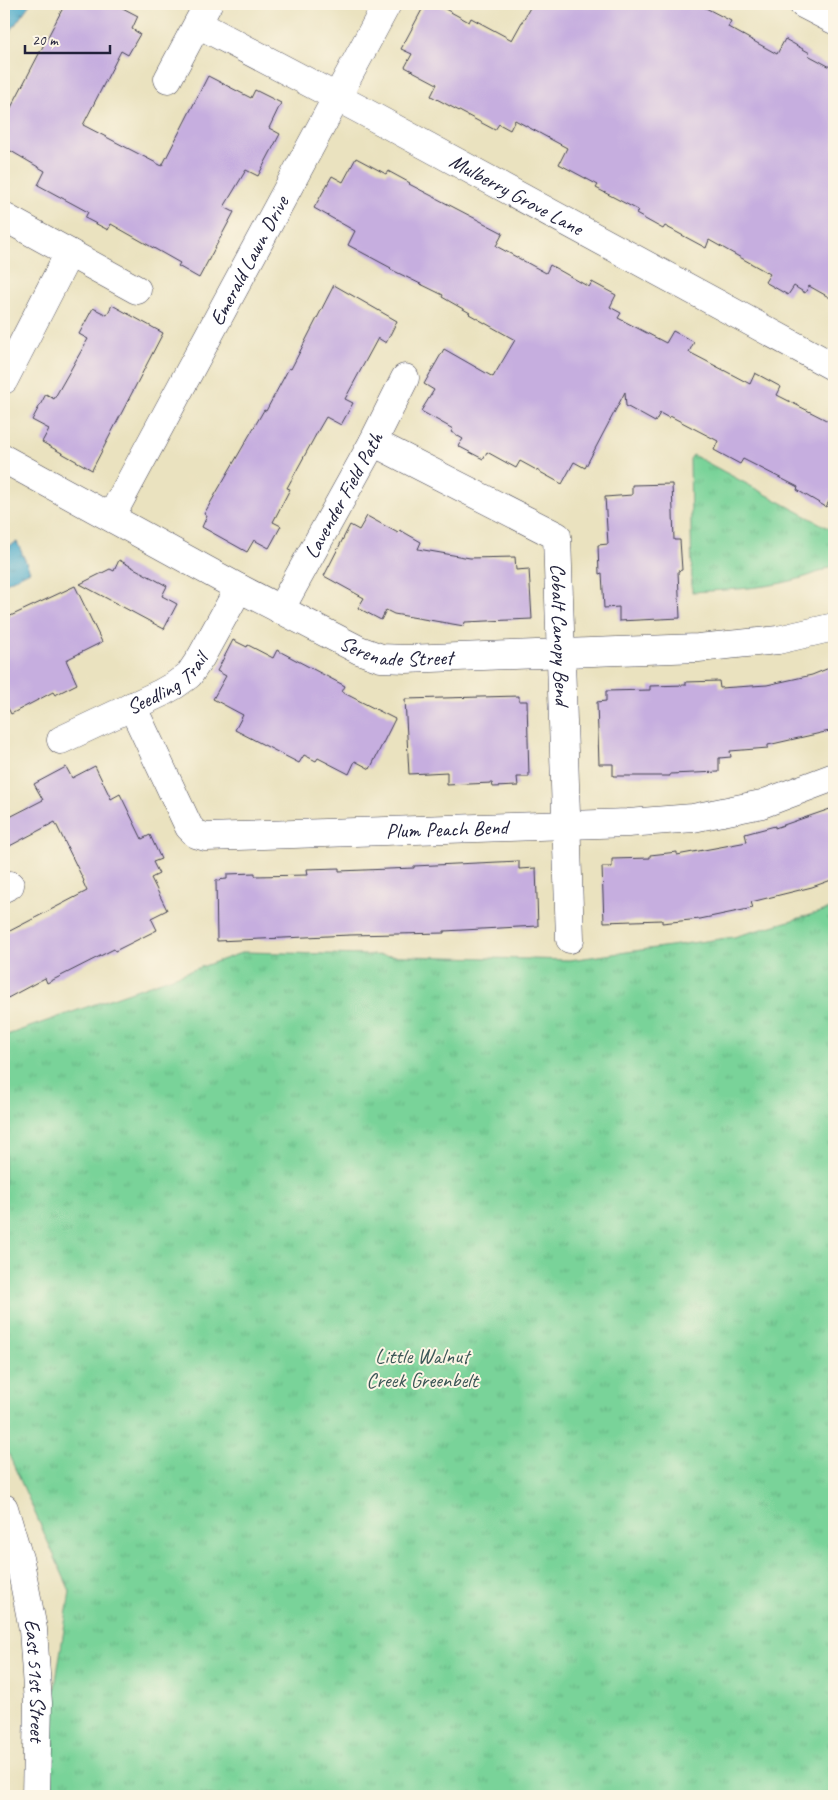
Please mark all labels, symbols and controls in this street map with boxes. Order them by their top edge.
scale bar [25,22,110,54]
text: 20 m [32,31,59,50]
street label: Mulberry Grove Lane [445,148,589,242]
street label: Emerald Lawn Drive [204,191,295,330]
street label: Lavender Field Path [298,427,389,563]
street label: Cobalt Canopy Bend [545,563,576,709]
street label: Serenade Street [336,629,456,672]
street label: Seedling Trail [122,645,215,720]
street label: Plum Peach Bend [385,814,511,844]
park label: Little Walnut Creek Greenbelt [366,1343,480,1393]
street label: East 51st Street [18,1617,51,1744]

